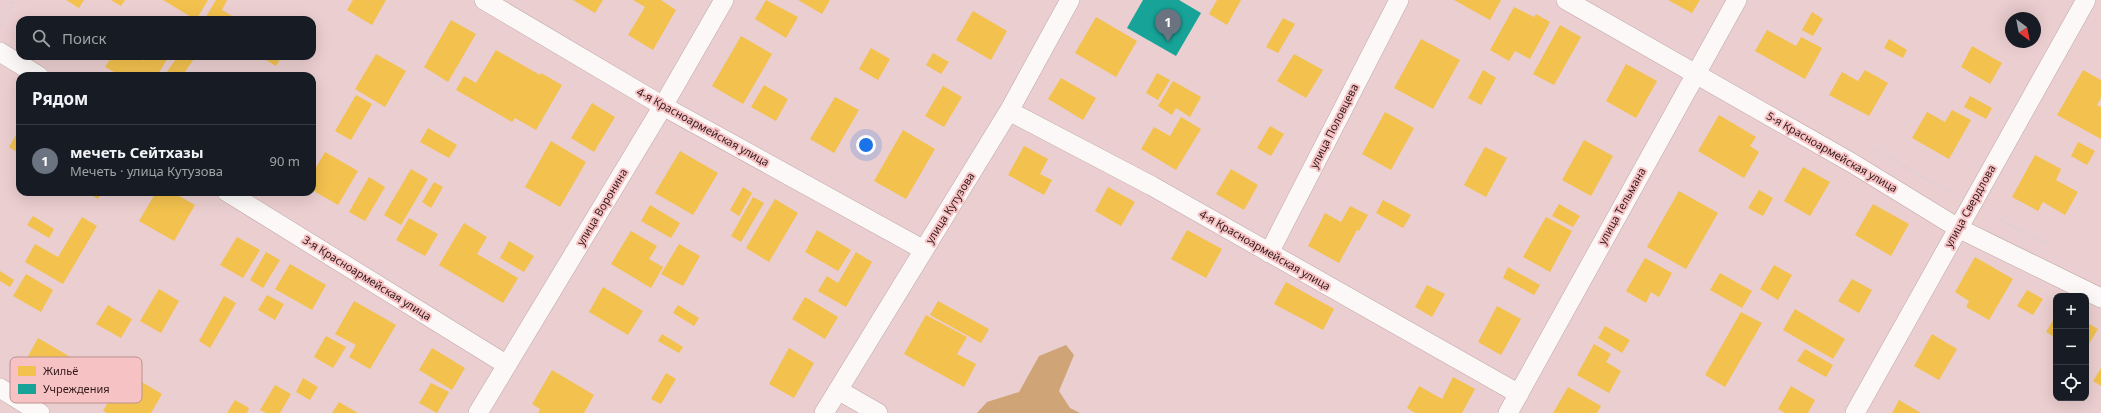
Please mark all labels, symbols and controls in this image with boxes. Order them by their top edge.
pin: 1 [1155,9,1181,42]
north arrow [2005,12,2041,48]
search box [16,16,316,60]
icon: search [30,27,52,49]
text: Поиск [62,28,107,48]
street label: улица Половцева [1306,81,1361,171]
street label: 4-я Красноармейская улица [634,84,772,169]
text: Рядом [32,87,88,110]
street label: 5-я Красноармейская улица [1764,108,1901,195]
your location [856,135,876,155]
text: мечеть Сейтхазы [70,142,204,162]
text: 1 [41,152,49,170]
text: 90 m [270,152,300,170]
text: Мечеть · улица Кутузова [70,162,223,180]
street label: улица Свердлова [1941,162,1998,250]
street label: улица Воронина [573,165,631,248]
street label: улица Тельмана [1594,165,1649,247]
street label: улица Кутузова [922,169,977,246]
street label: 4-я Красноармейская улица [1197,206,1334,293]
street label: 3-я Красноармейская улица [300,232,434,323]
map controls [2053,293,2089,401]
button: + [2053,293,2089,329]
button: − [2053,329,2089,365]
legend [10,357,142,403]
text: Жильё [43,363,78,378]
button: locate [2053,365,2089,401]
text: Учреждения [43,381,110,396]

